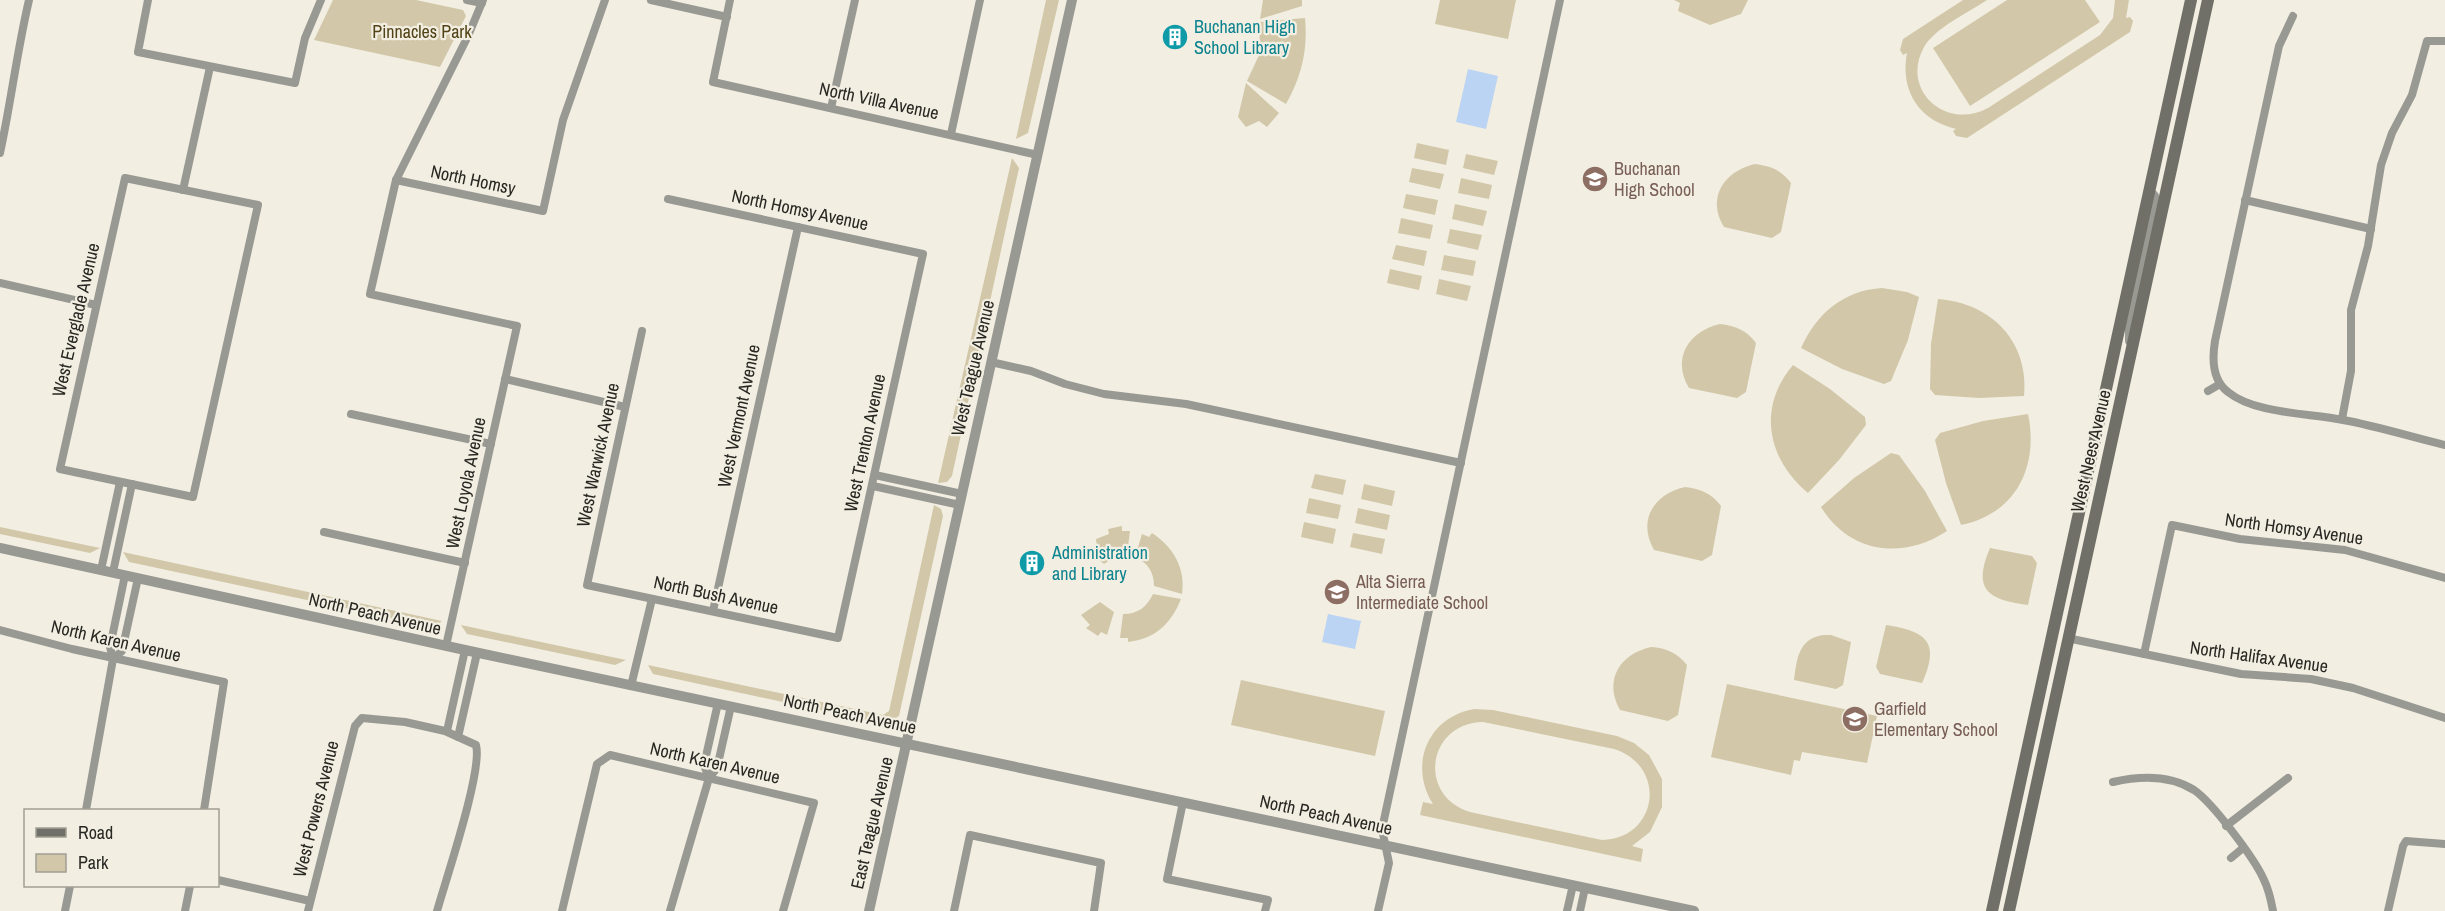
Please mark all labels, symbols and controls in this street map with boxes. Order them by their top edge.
place label: Buchanan High School Library [1194,14,1296,60]
park label: Pinnacles Park [372,19,472,44]
building icon: Buchanan High School Library [1160,22,1190,52]
street label: North Villa Avenue [817,76,941,125]
place label: Buchanan High School [1614,156,1694,202]
street label: North Homsy [428,158,518,201]
school or university icon: Buchanan High School [1580,164,1610,194]
street label: North Homsy Avenue [729,183,871,236]
street label: West Everglade Avenue [46,241,105,399]
street label: West Teague Avenue [945,297,1000,438]
street label: West Vermont Avenue [711,342,766,490]
street label: West Trenton Avenue [838,372,891,514]
street label: West Warwick Avenue [570,381,625,529]
street label: West Nees Avenue [2064,387,2117,515]
street label: West Loyola Avenue [439,415,492,551]
street label: North Homsy Avenue [2223,506,2365,551]
place label: Administration and Library [1051,540,1148,586]
building icon: Administration and Library [1017,548,1047,578]
street label: North Bush Avenue [651,569,781,620]
place label: Alta Sierra Intermediate School [1355,569,1488,615]
school or university icon: Alta Sierra Intermediate School [1322,577,1352,607]
street label: North Peach Avenue [306,586,444,641]
street label: North Karen Avenue [49,613,184,668]
street label: North Halifax Avenue [2188,634,2330,679]
street label: North Peach Avenue [781,687,919,740]
place label: Garfield Elementary School [1874,696,1998,742]
school or university icon: Garfield Elementary School [1840,704,1870,734]
street label: North Karen Avenue [648,735,783,790]
street label: West Powers Avenue [286,738,345,880]
street label: East Teague Avenue [844,754,899,891]
street label: North Peach Avenue [1257,788,1395,841]
legend [24,809,219,887]
text: Road [78,820,113,845]
text: Park [78,850,109,875]

